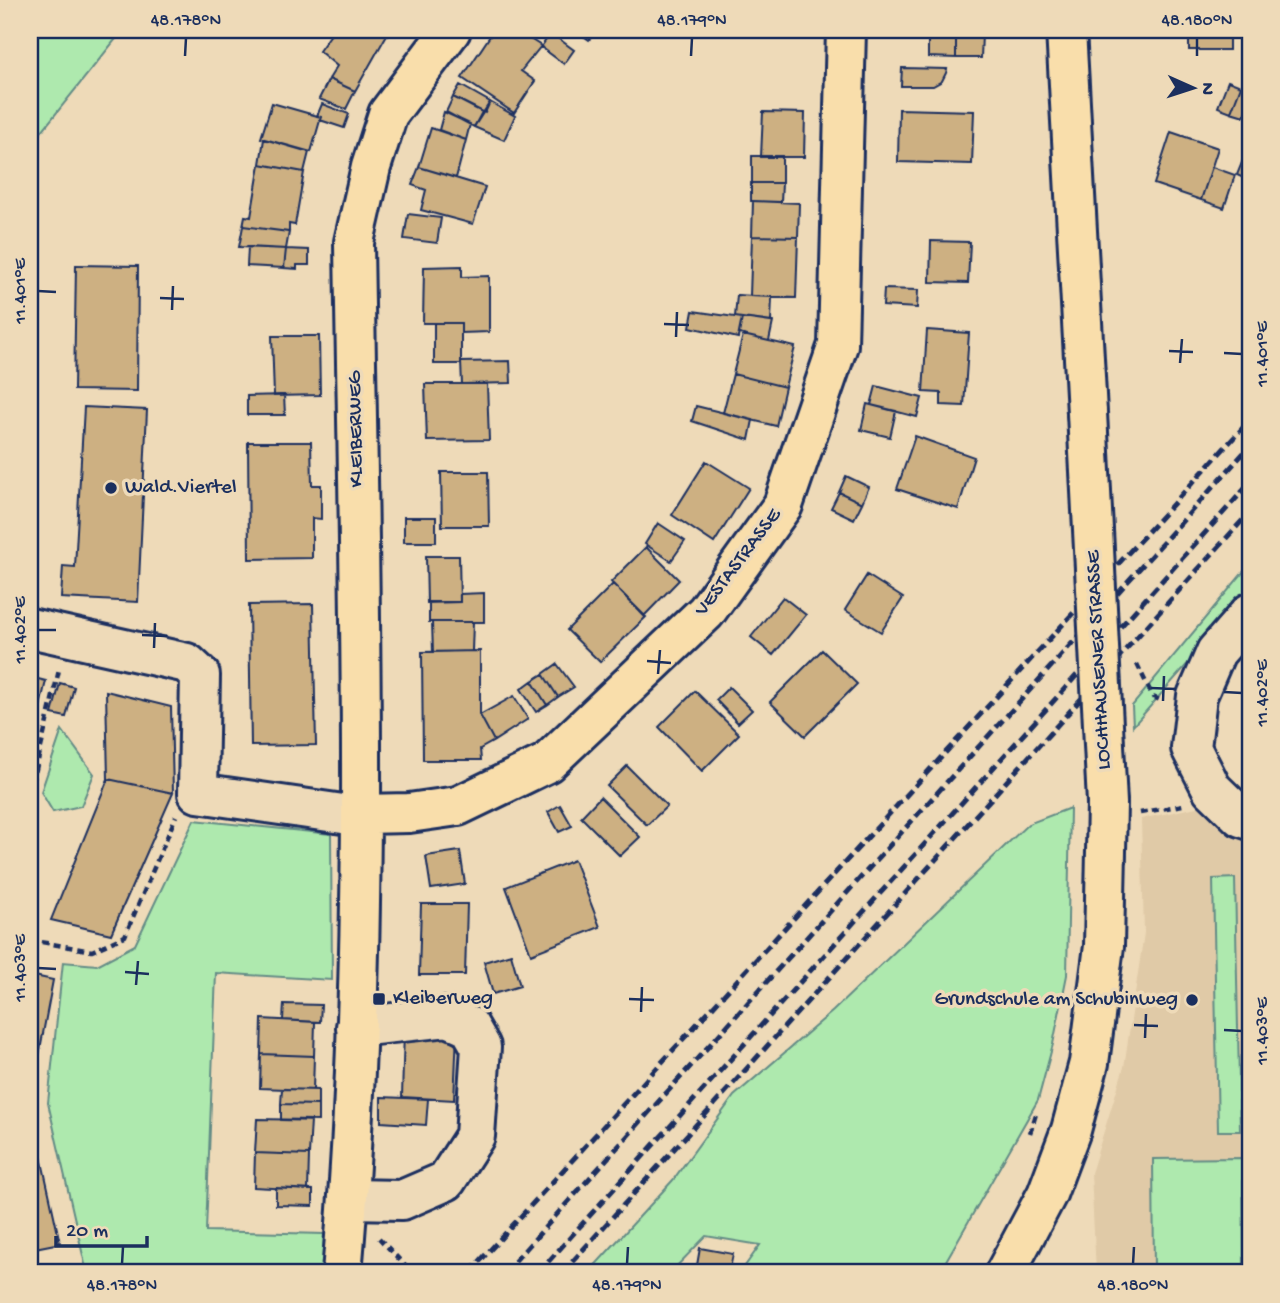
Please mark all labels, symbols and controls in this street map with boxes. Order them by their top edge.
text: 48.178°N [151,11,221,32]
text: 48.179°N [657,11,727,32]
text: 48.180°N [1161,11,1233,32]
north arrow [1158,52,1228,122]
text: N [1195,82,1218,96]
text: 11.401°E [11,257,32,325]
text: 11.401°E [1253,320,1274,388]
street label: KLEIBERWEG [343,370,371,487]
place label: Wald.Viertel [125,476,237,501]
marker: Wald.Viertel [103,480,119,496]
street label: VESTASTRASSE [690,503,788,623]
street label: LOCHHAUSENER STRASSE [1082,549,1118,770]
text: 11.402°E [11,596,32,665]
text: 11.402°E [1253,659,1274,728]
text: 11.403°E [11,933,32,1003]
place label: Kleiberweg [393,987,493,1012]
place label: Grundschule am Schubinweg [935,988,1178,1013]
marker: Kleiberweg [371,991,387,1007]
marker: Grundschule am Schubinweg [1184,992,1200,1008]
text: 11.403°E [1253,996,1274,1066]
scale bar [56,1205,147,1249]
text: 20 m [66,1220,108,1245]
text: 48.178°N [87,1276,157,1297]
text: 48.179°N [592,1276,662,1297]
text: 48.180°N [1097,1276,1169,1297]

